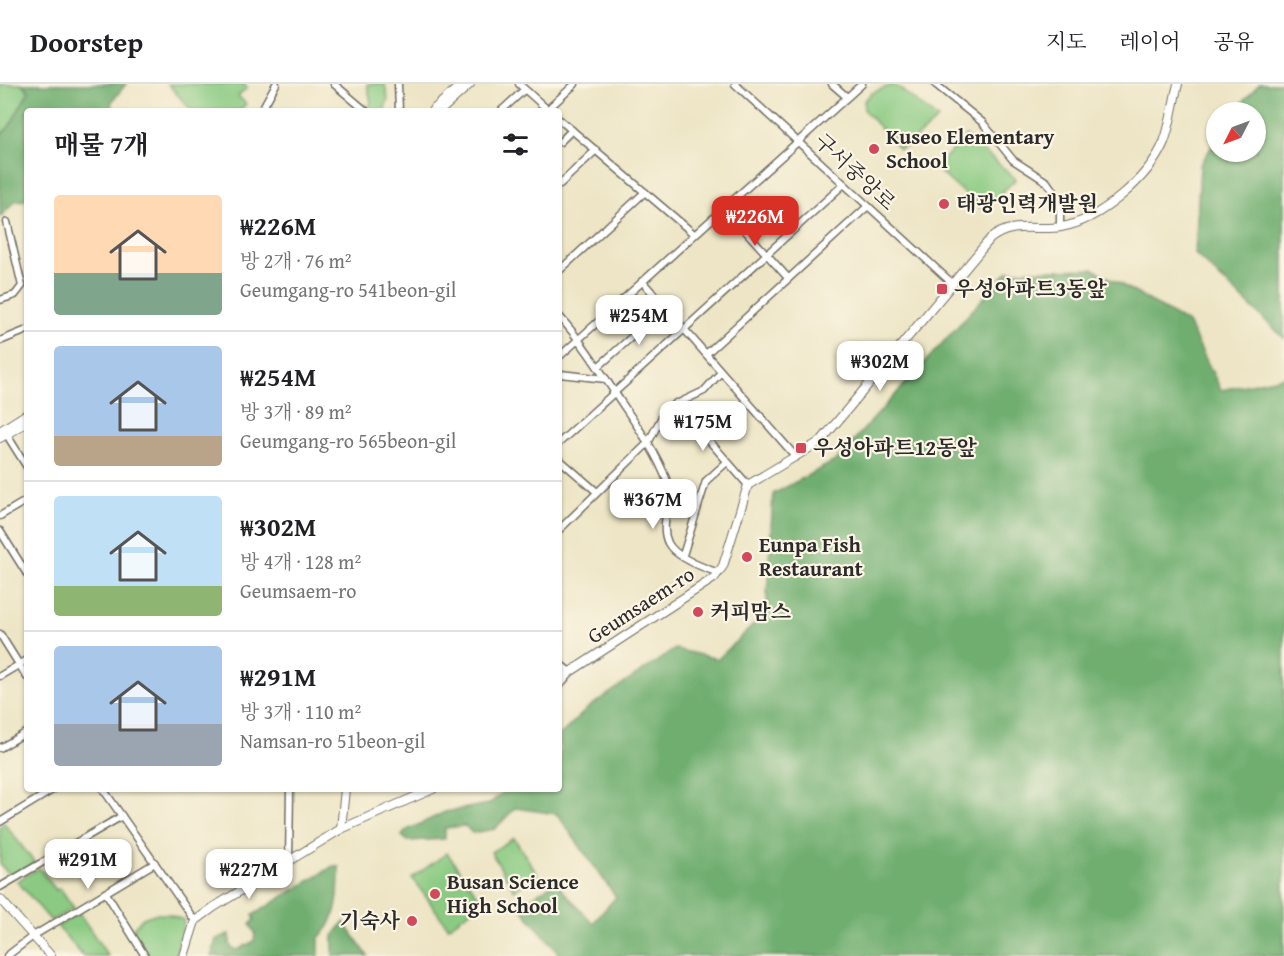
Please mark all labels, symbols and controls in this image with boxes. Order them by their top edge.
text: Doorstep [30,21,143,62]
text: 지도 [1046,26,1087,57]
text: 레이어 [1120,26,1180,57]
text: 공유 [1213,26,1254,57]
north arrow [1206,102,1266,162]
map controls [1206,102,1266,162]
place label: Kuseo Elementary School [886,121,1055,176]
text: 매물 7개 [54,125,149,164]
street label: 구서중앙로 [808,126,903,218]
icon: filters [499,128,532,161]
marker: Kuseo Elementary School [867,142,881,156]
place label: 태광인력개발원 [956,188,1098,219]
pin: ₩226M [713,196,797,247]
marker: 태광인력개발원 [937,197,951,211]
text: ₩226M [726,201,784,230]
text: ₩226M [240,206,316,245]
icon: home [102,219,174,291]
text: 방 2개 · 76 m² [240,246,352,275]
place label: 우성아파트3동앞 [954,273,1108,304]
text: Geumgang-ro 541beon-gil [240,275,456,304]
marker: 우성아파트3동앞 [935,282,949,296]
pin: ₩254M [597,295,681,346]
text: ₩254M [610,300,668,329]
pin: ₩302M [838,341,922,392]
text: ₩302M [851,346,909,375]
text: ₩254M [240,357,316,396]
icon: home [102,370,174,442]
text: 방 3개 · 89 m² [240,397,352,426]
pin: ₩175M [661,401,745,452]
text: ₩175M [674,406,732,435]
text: Geumgang-ro 565beon-gil [240,426,456,455]
place label: 우성아파트12동앞 [813,432,977,463]
marker: 우성아파트12동앞 [794,441,808,455]
pin: ₩367M [611,479,695,530]
text: ₩367M [624,484,682,513]
text: ₩302M [240,507,316,546]
icon: home [102,520,174,592]
place label: Eunpa Fish Restaurant [759,529,863,584]
text: 방 4개 · 128 m² [240,547,361,576]
marker: Eunpa Fish Restaurant [740,550,754,564]
street label: Geumsaem-ro [581,558,700,651]
text: Geumsaem-ro [240,576,356,605]
place label: 커피맘스 [710,596,791,627]
marker: 커피맘스 [691,605,705,619]
text: ₩291M [240,657,316,696]
icon: home [102,670,174,742]
text: 방 3개 · 110 m² [240,697,361,726]
text: Namsan-ro 51beon-gil [240,726,425,755]
pin: ₩291M [46,839,130,890]
text: ₩291M [59,844,117,873]
pin: ₩227M [207,849,291,900]
text: ₩227M [220,854,278,883]
place label: Busan Science High School [447,866,579,921]
marker: Busan Science High School [428,887,442,901]
place label: 기숙사 [339,905,401,936]
marker: 기숙사 [405,914,419,928]

